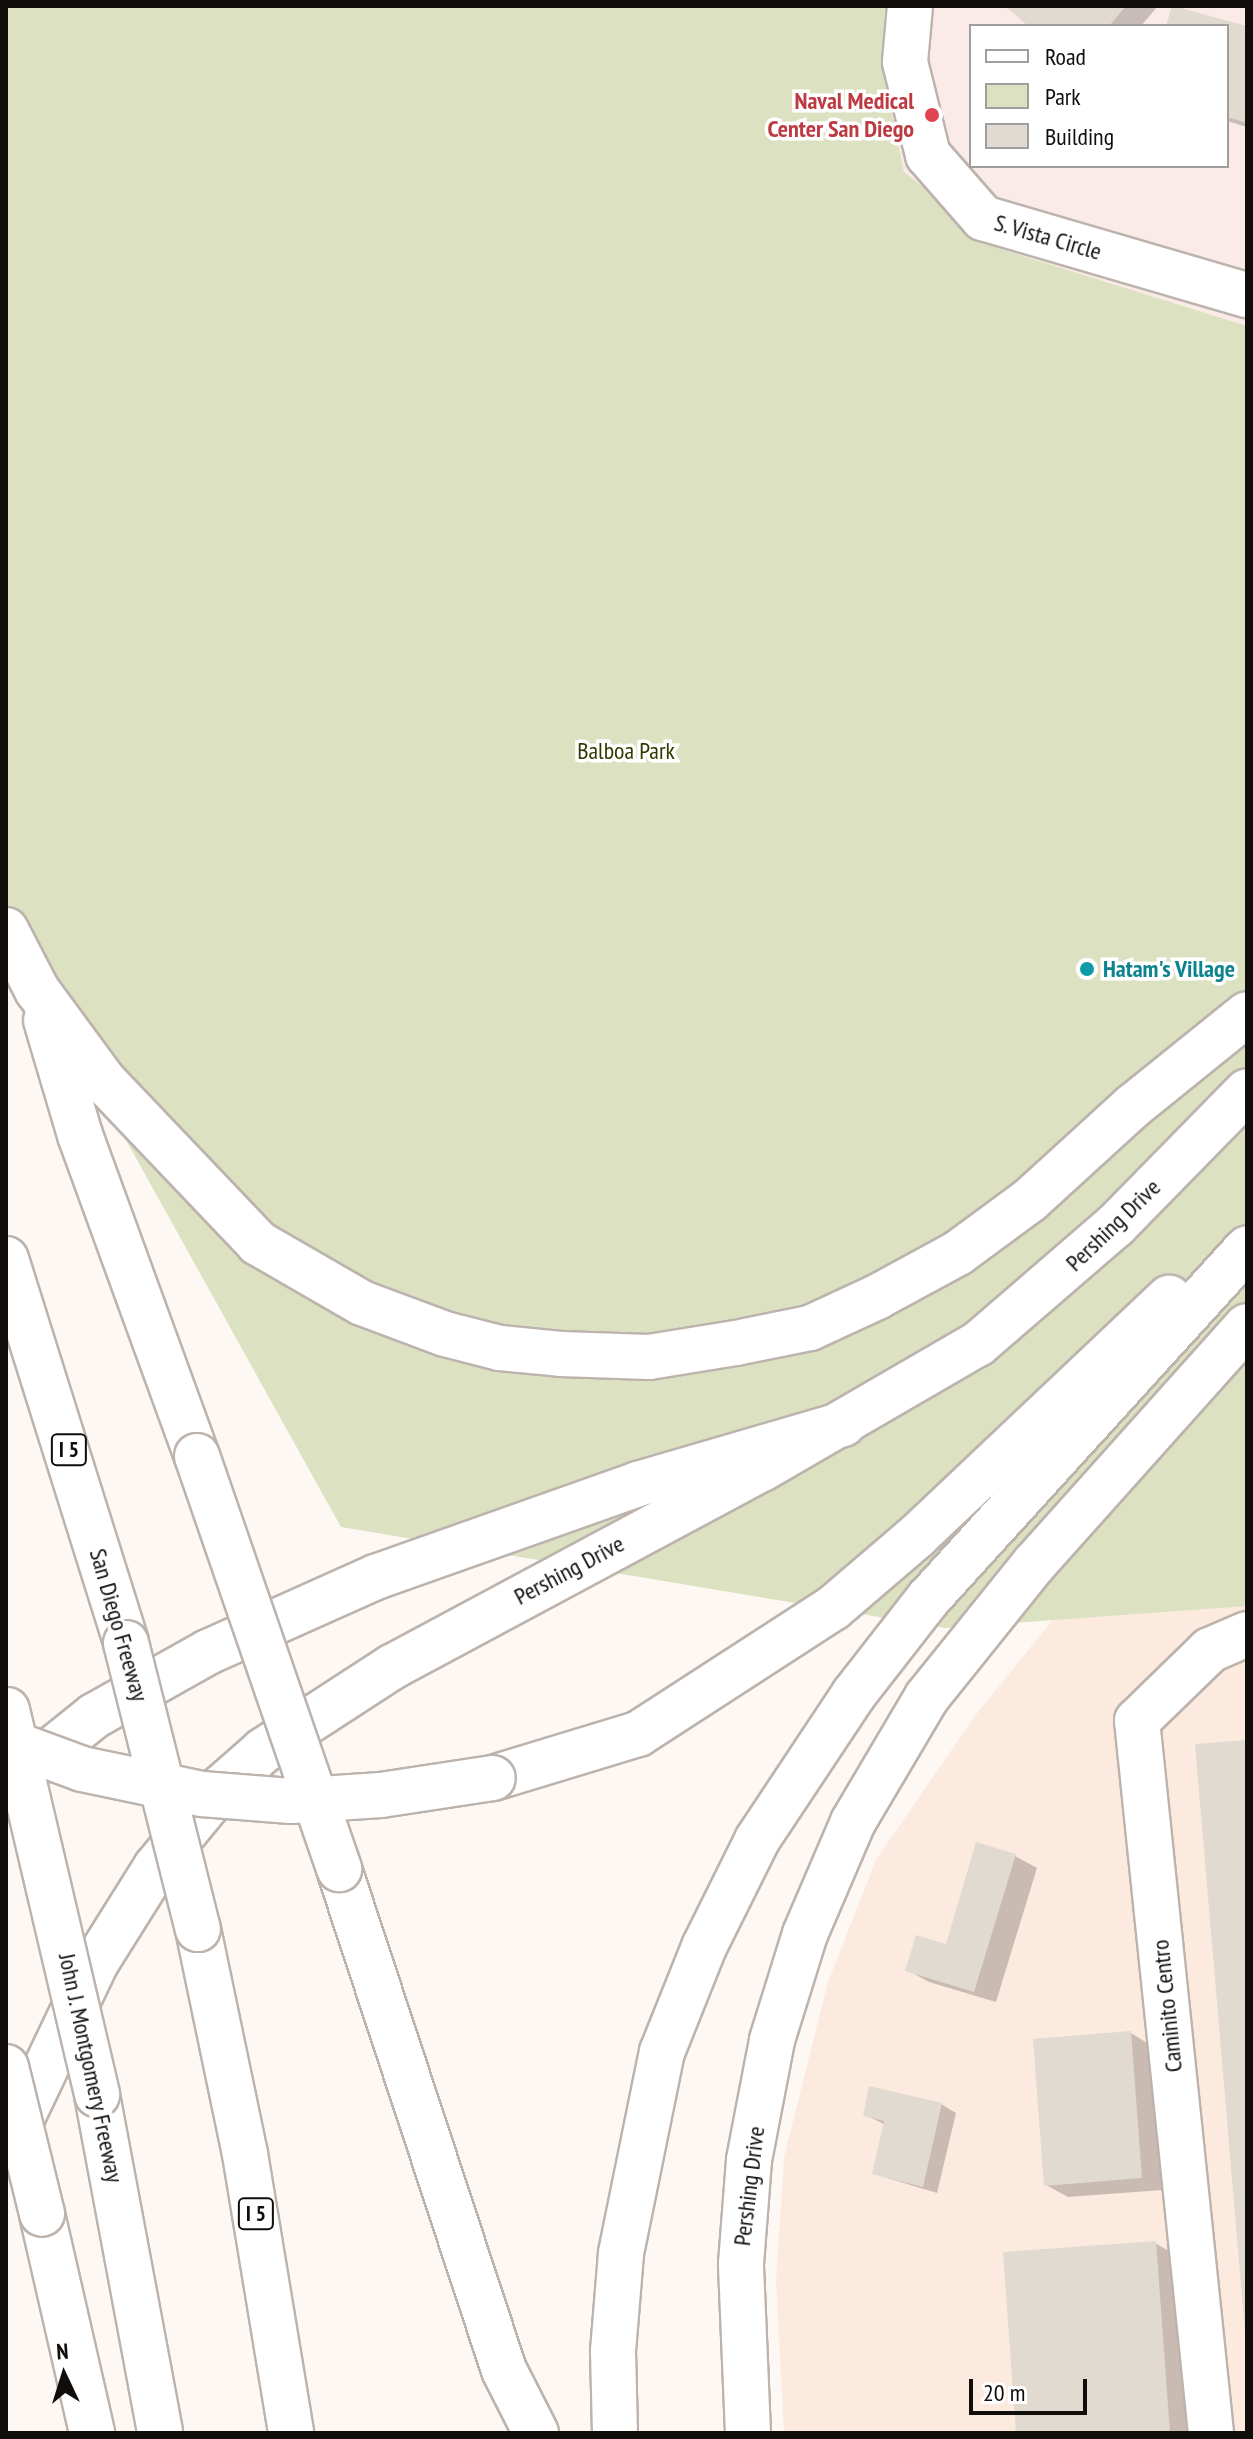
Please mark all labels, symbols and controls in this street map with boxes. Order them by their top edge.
legend [969,24,1229,168]
text: Road [1045,41,1086,72]
text: Park [1045,81,1081,112]
place label: Naval Medical Center San Diego [768,87,914,143]
marker: Naval Medical Center San Diego [921,104,943,126]
text: Building [1045,121,1114,152]
street label: S. Vista Circle [990,208,1106,266]
park label: Balboa Park [577,737,675,765]
place label: Hatam's Village [1103,955,1236,983]
marker: Hatam's Village [1078,960,1096,978]
street label: Pershing Drive [1060,1173,1166,1277]
road number: I 5 [49,1432,89,1468]
street label: Pershing Drive [509,1529,629,1611]
street label: San Diego Freeway [83,1545,155,1705]
street label: Caminito Centro [1146,1938,1188,2074]
street label: John J. Montgomery Freeway [52,1950,130,2186]
street label: Pershing Drive [727,2125,771,2247]
road number: I 5 [236,2196,276,2232]
north arrow [24,2335,104,2415]
text: N [55,2337,69,2365]
scale bar [973,2363,1091,2413]
text: 20 m [983,2377,1025,2408]

